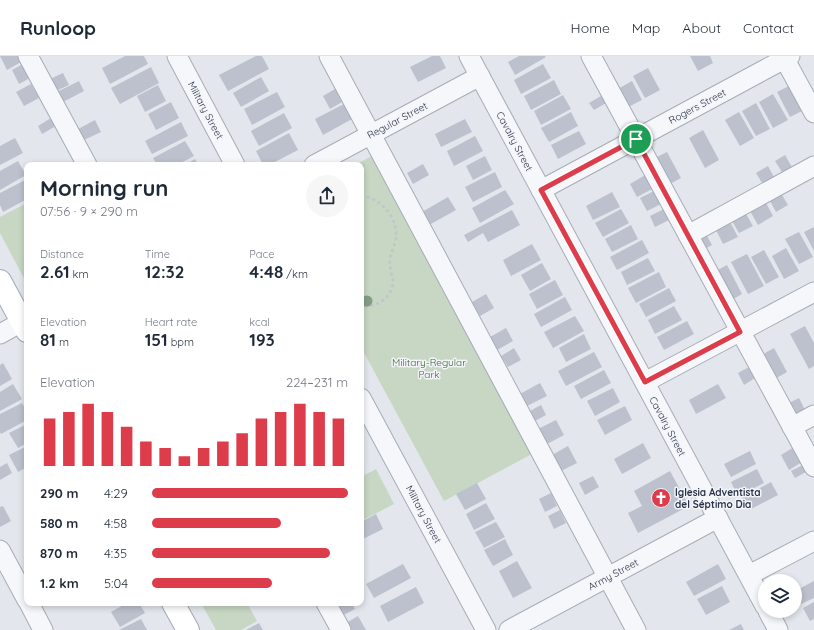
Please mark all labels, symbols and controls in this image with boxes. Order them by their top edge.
text: Runloop [20,16,96,40]
text: Home [571,19,610,37]
text: Map [632,19,660,37]
text: About [682,19,721,37]
text: Contact [743,19,794,37]
street label: Military Street [185,79,227,142]
street label: Rogers Street [666,86,729,127]
street label: Regular Street [365,99,430,142]
street label: Cavalry Street [493,109,536,174]
pin [619,122,653,156]
icon: arrive [625,128,647,150]
text: Morning run [40,174,168,202]
button: share [306,175,348,217]
text: 07:56 · 9 × 290 m [40,203,138,219]
text: Distance [40,247,84,261]
text: Time [145,247,170,261]
text: Pace [249,247,274,261]
text: 2.61 [40,261,70,282]
text: 12:32 [145,261,184,282]
text: 4:48 [249,261,283,282]
text: km [70,267,89,281]
text: /km [283,267,308,281]
text: Elevation [40,315,86,329]
text: Heart rate [145,315,197,329]
text: kcal [249,315,270,329]
text: 81 [40,329,56,350]
text: 151 [145,329,168,350]
text: 193 [249,329,275,350]
text: m [56,335,69,349]
text: bpm [168,335,194,349]
park label: Military-Regular Park [392,356,466,381]
text: Elevation [40,374,95,390]
text: 224–231 m [286,374,348,390]
street label: Cavalry Street [646,394,689,459]
street label: Military Street [403,483,445,546]
text: 290 m [40,485,78,501]
text: 4:29 [104,485,128,501]
place label: Iglesia Adventista del Séptimo Dia [675,486,761,511]
church icon: Iglesia Adventista del Séptimo Dia [650,487,672,509]
text: 580 m [40,515,78,531]
text: 4:58 [104,515,127,531]
text: 870 m [40,545,78,561]
text: 4:35 [104,545,127,561]
street label: Army Street [586,555,641,593]
map controls [758,574,802,618]
button: layers [758,574,802,618]
text: 1.2 km [40,575,79,591]
text: 5:04 [104,575,128,591]

